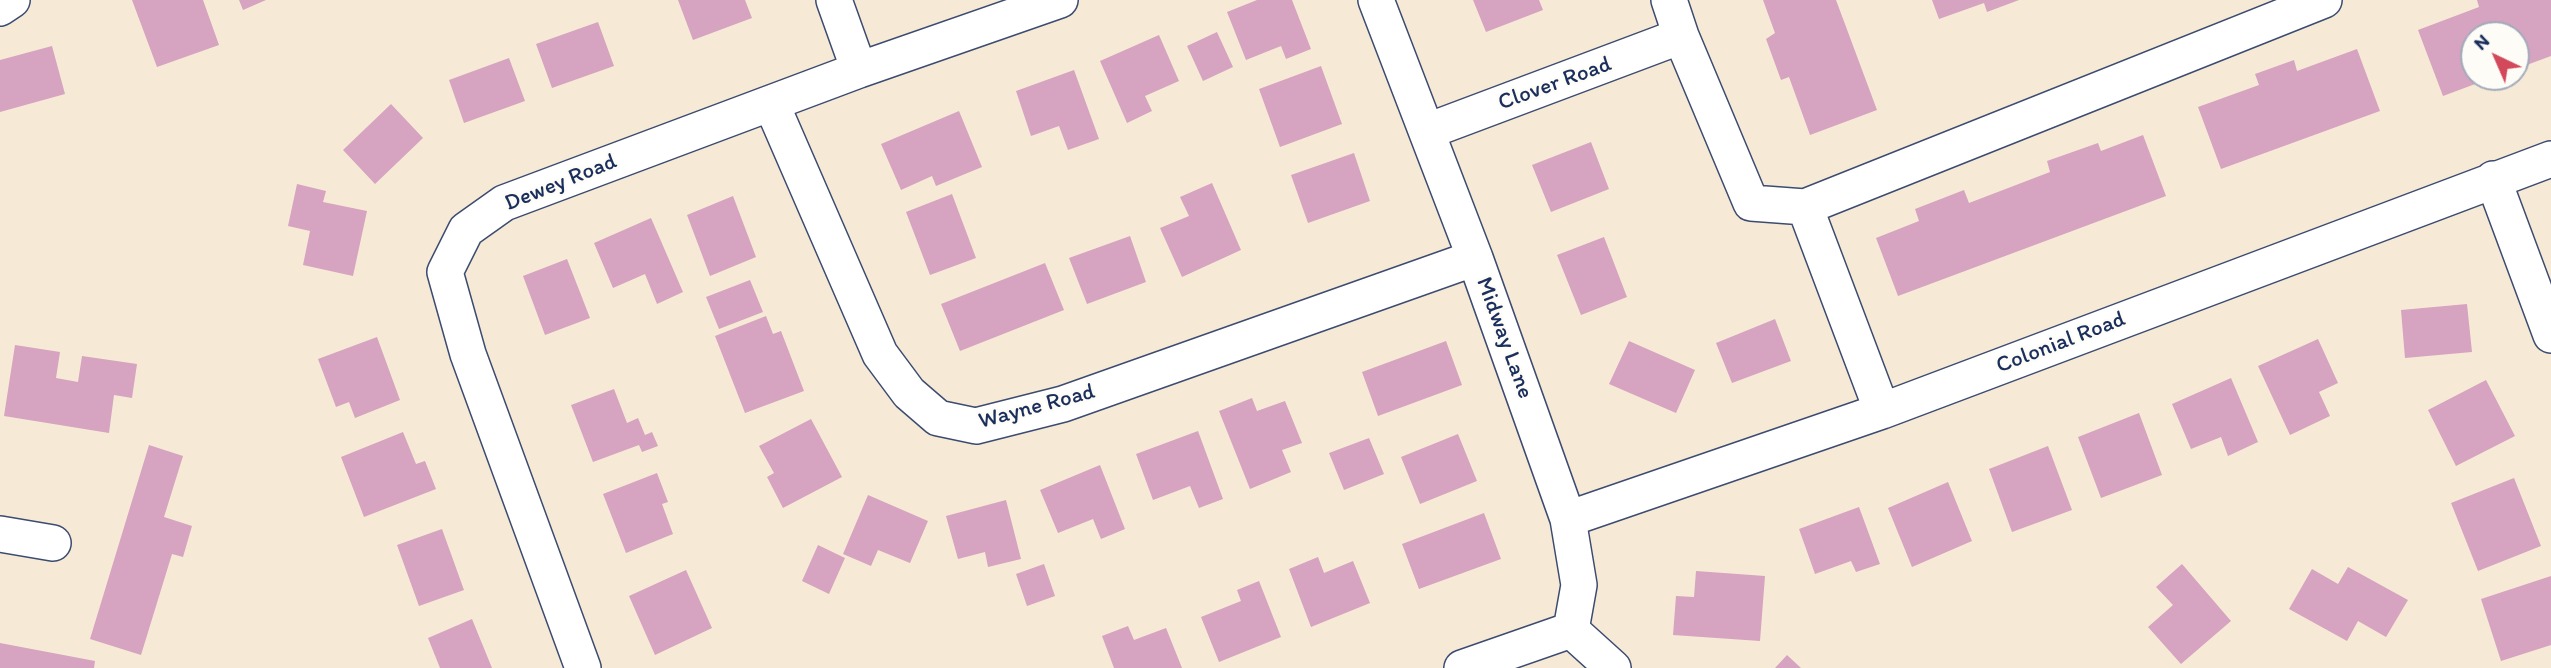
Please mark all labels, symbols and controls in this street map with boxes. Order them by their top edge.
north arrow [2460,21,2530,91]
text: N [2469,29,2494,55]
street label: Clover Road [1495,51,1615,117]
street label: Dewey Road [501,148,621,218]
street label: Midway Lane [1469,274,1539,402]
street label: Colonial Road [1993,306,2129,380]
street label: Wayne Road [976,378,1098,436]

